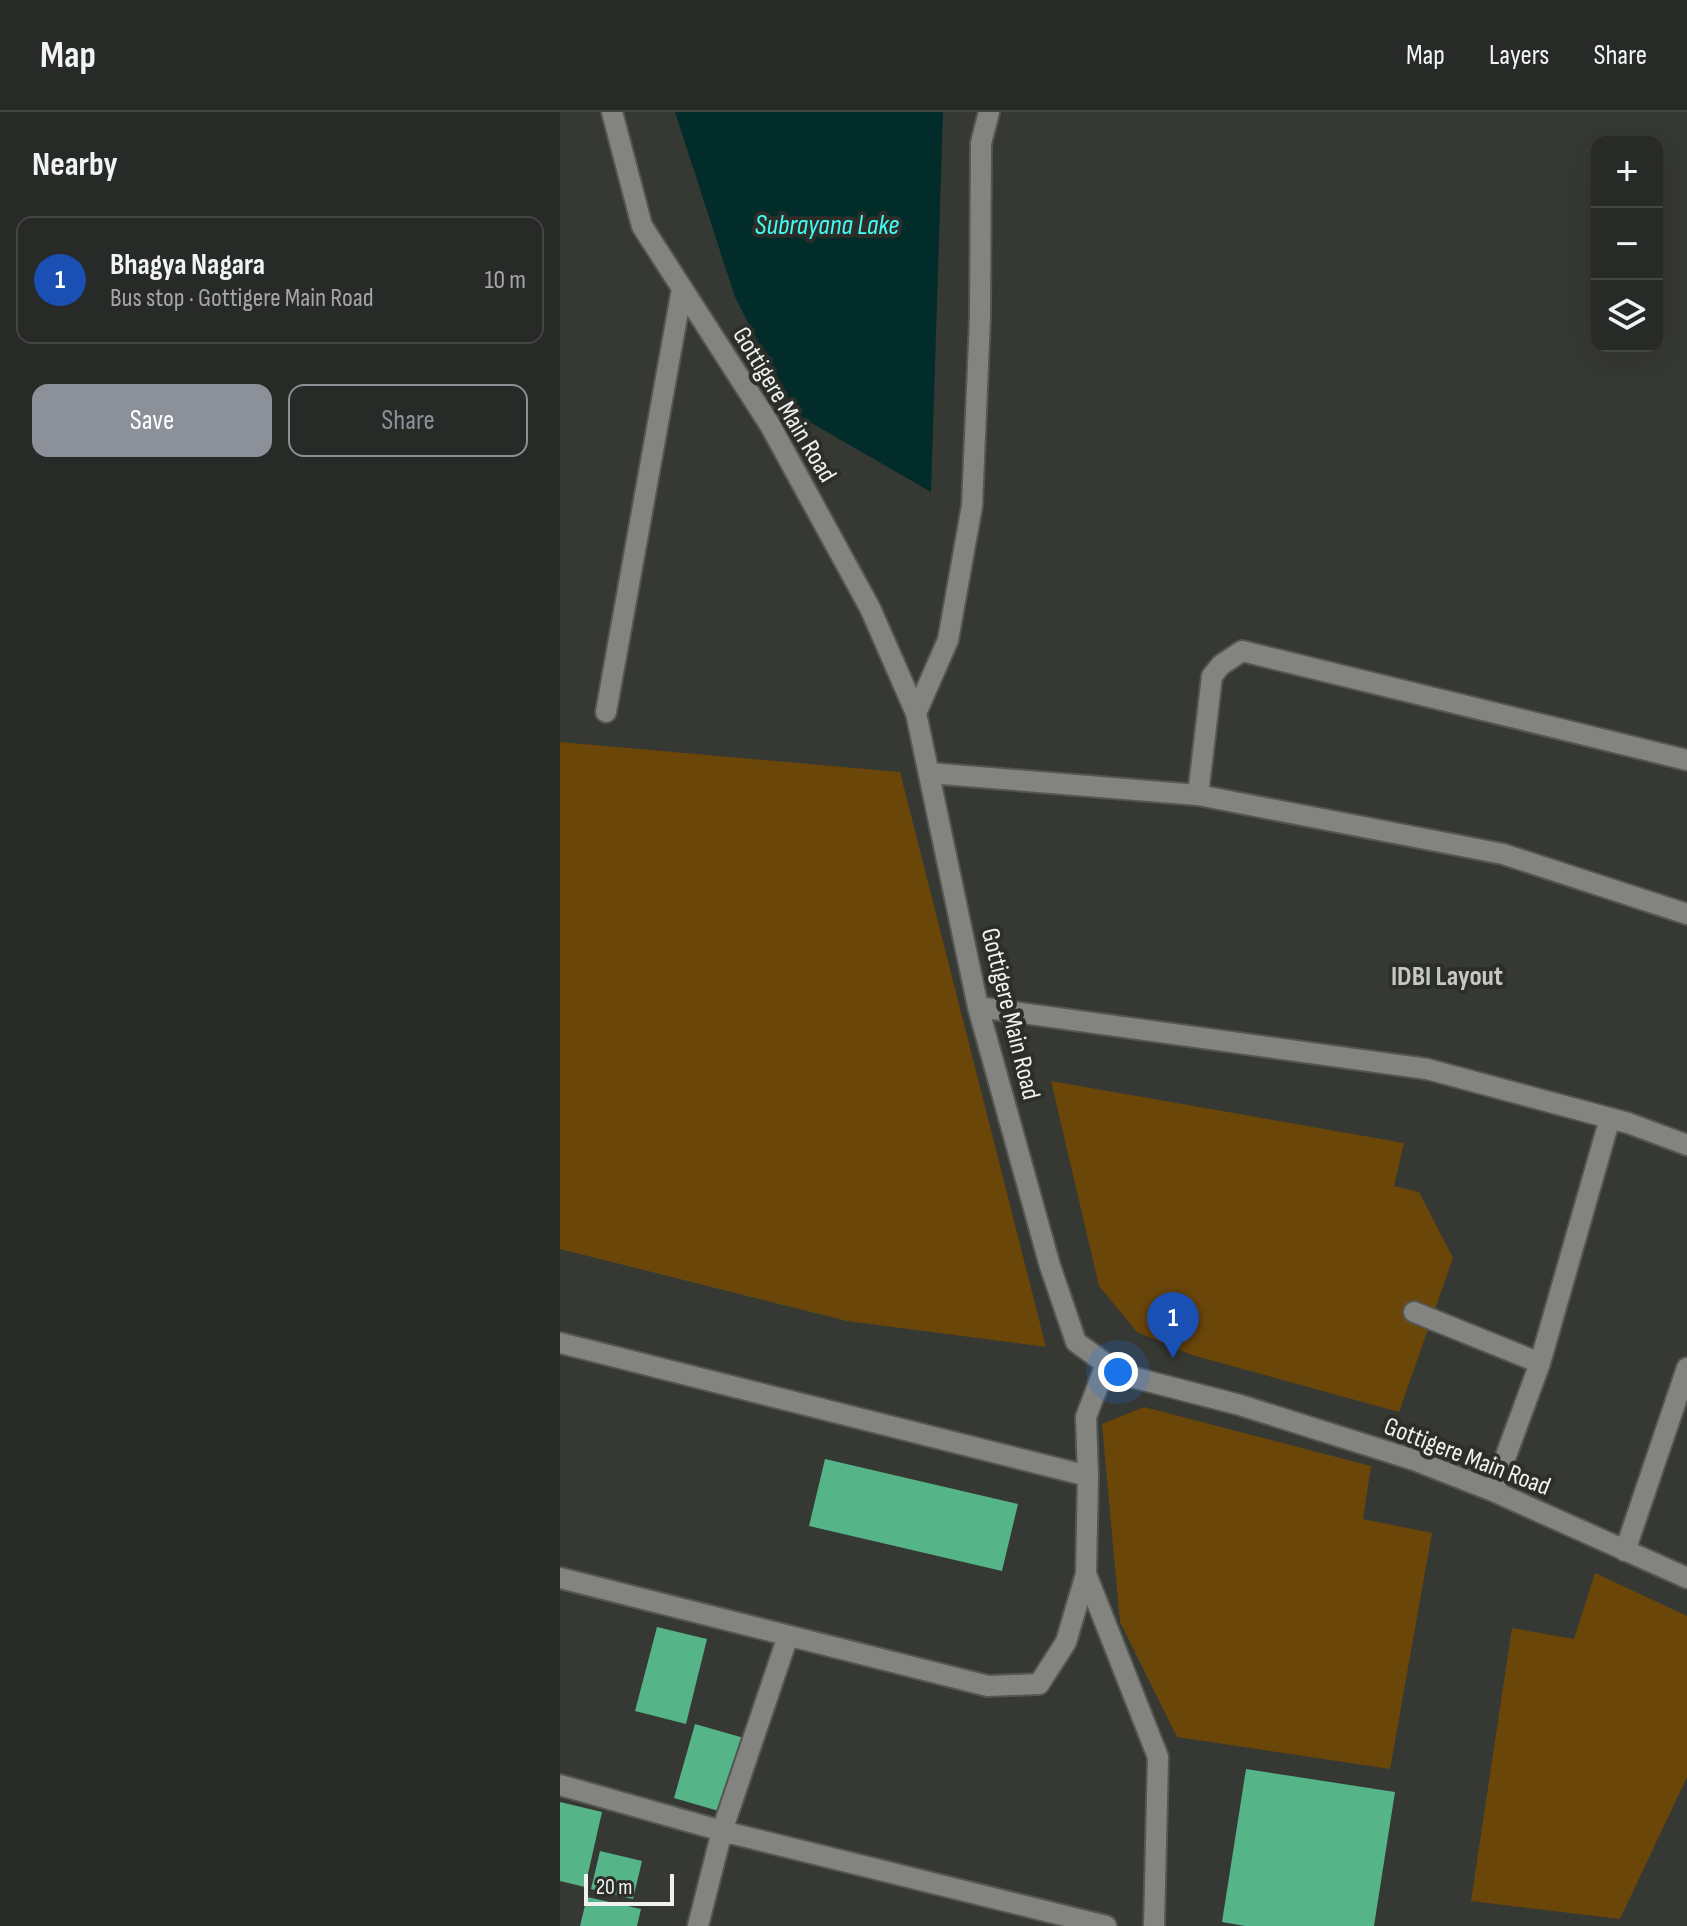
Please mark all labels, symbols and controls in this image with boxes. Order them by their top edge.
text: Map [40,33,96,78]
text: Map [1406,39,1445,72]
text: Layers [1489,39,1549,72]
text: Share [1593,39,1647,72]
map controls [1591,136,1663,352]
button: + [1591,136,1663,208]
text: Nearby [32,144,118,185]
button: − [1591,208,1663,280]
water label: Subrayana Lake [755,209,899,242]
text: Bhagya Nagara [110,247,265,283]
text: 1 [55,265,65,296]
text: 10 m [484,265,526,296]
button: layers [1591,280,1663,352]
text: Bus stop · Gottigere Main Road [110,283,374,314]
street label: Gottigere Main Road [725,322,843,488]
button: Save [32,384,272,457]
button: Share [288,384,528,457]
street label: Gottigere Main Road [974,925,1046,1103]
district label: IDBI Layout [1391,960,1503,993]
pin: 1 [1147,1292,1199,1358]
your location [1098,1352,1138,1392]
street label: Gottigere Main Road [1379,1411,1555,1503]
scale bar [584,1870,674,1906]
text: 20 m [596,1874,633,1901]

